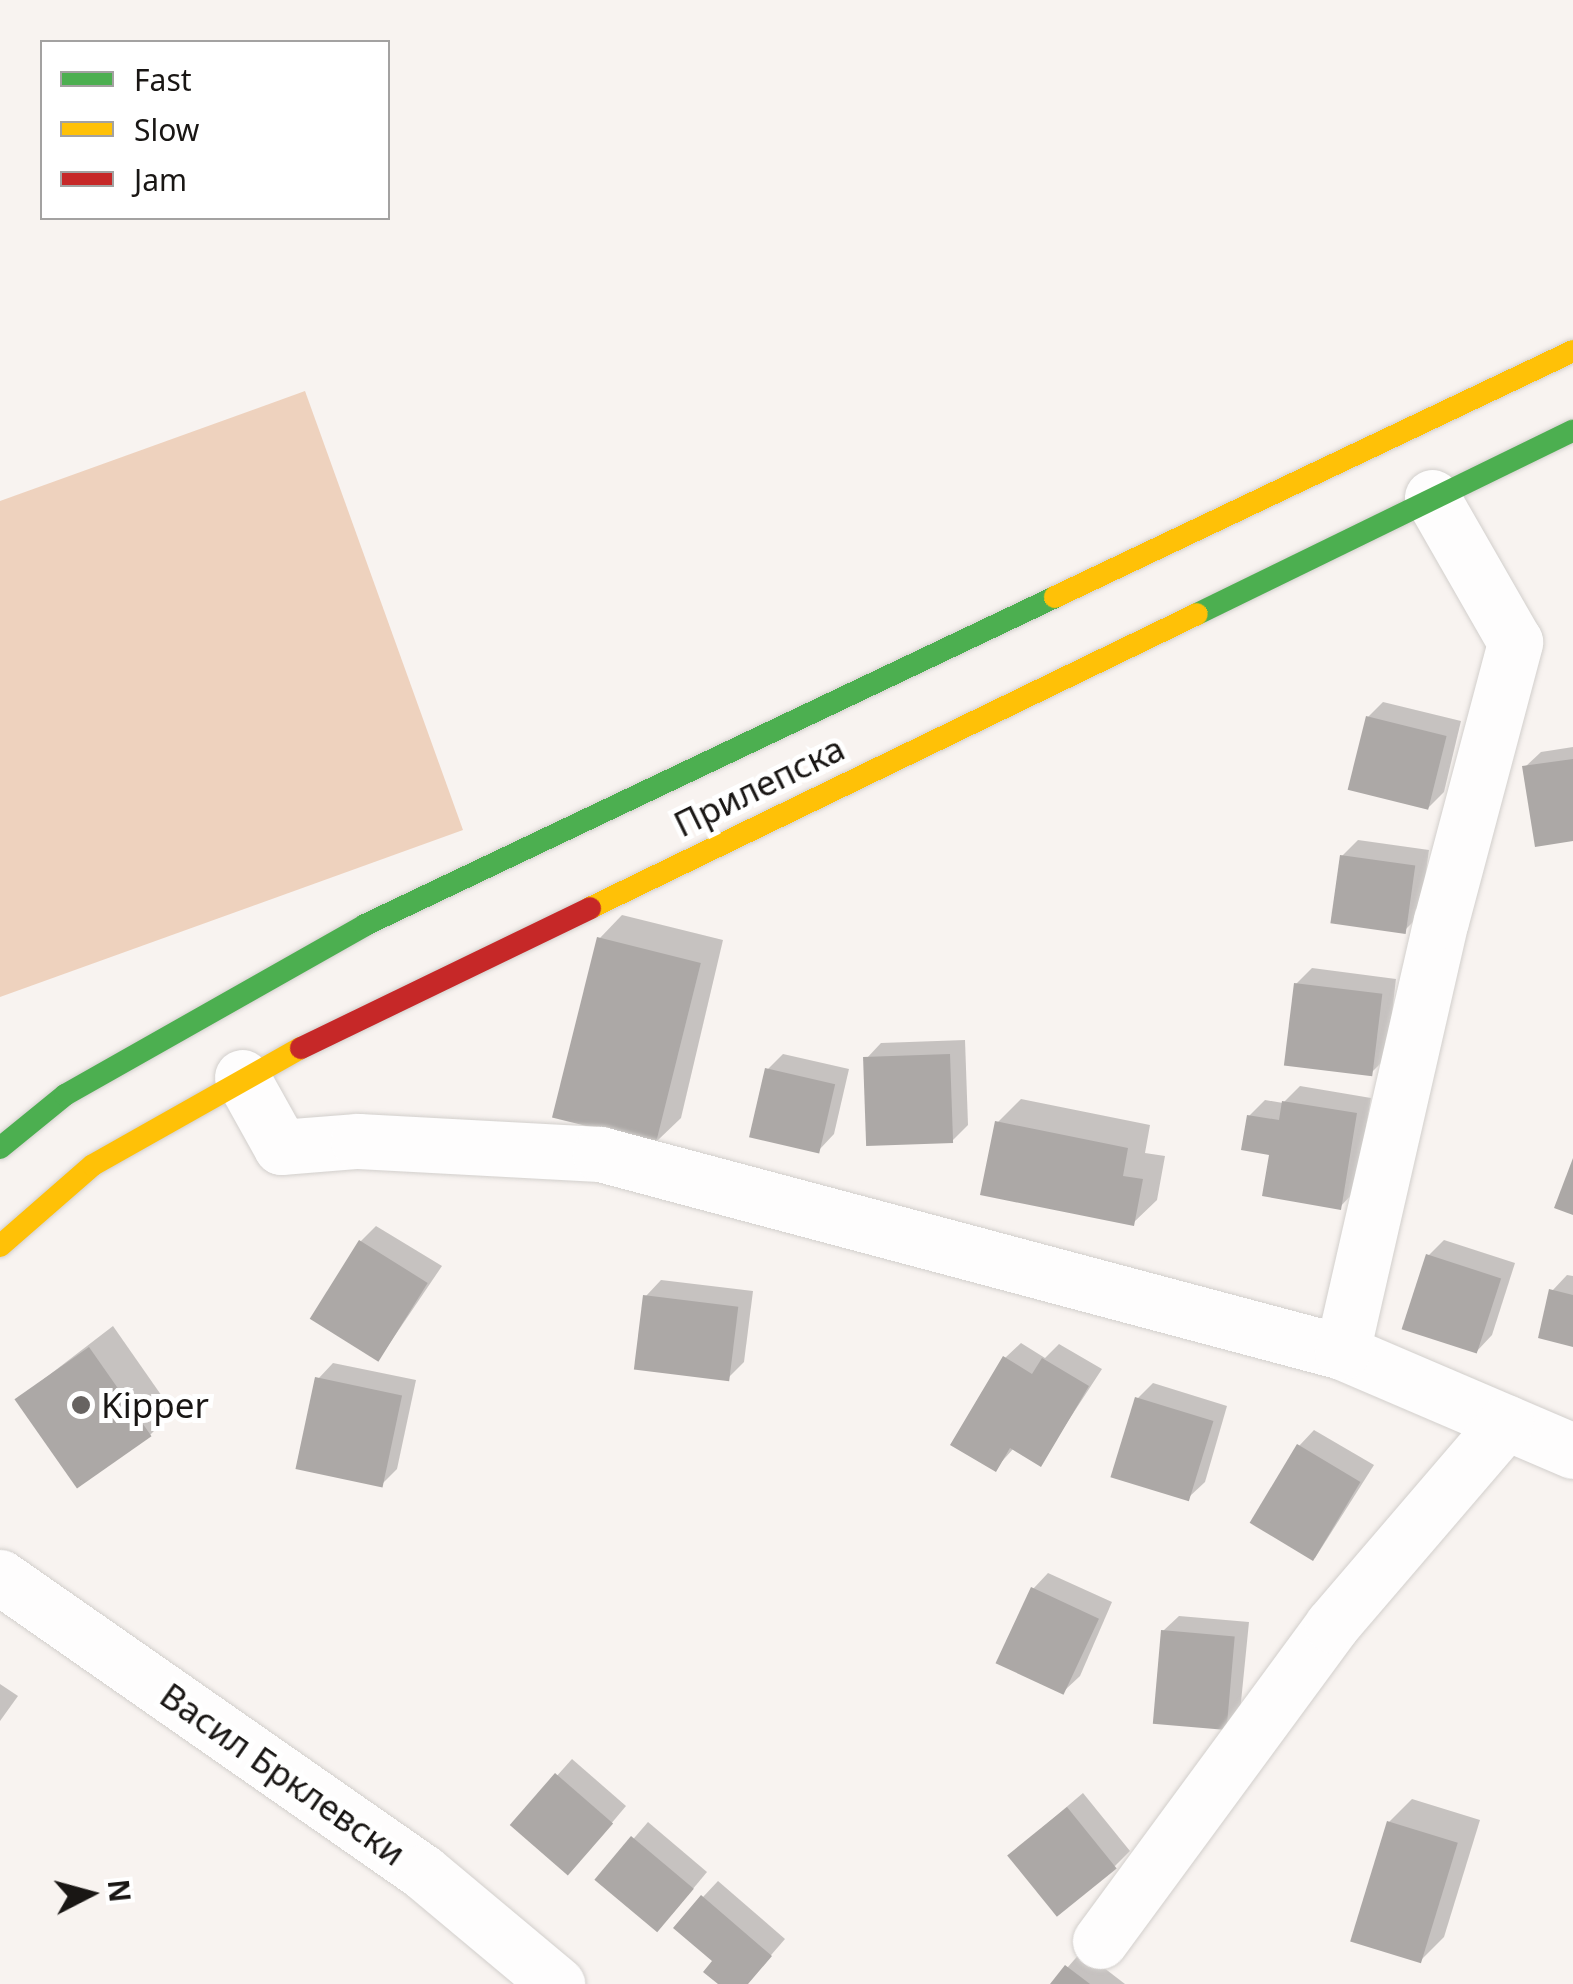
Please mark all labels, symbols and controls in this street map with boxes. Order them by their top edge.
legend [40,40,390,220]
text: Fast [134,59,192,100]
text: Slow [134,109,199,150]
text: Jam [134,159,187,200]
street label: Прилепска [667,727,851,845]
place label: Kipper [101,1384,209,1426]
marker: Kipper [70,1394,92,1416]
street label: Васил Брклевски [152,1674,414,1874]
north arrow [40,1844,140,1944]
text: N [100,1878,140,1904]

